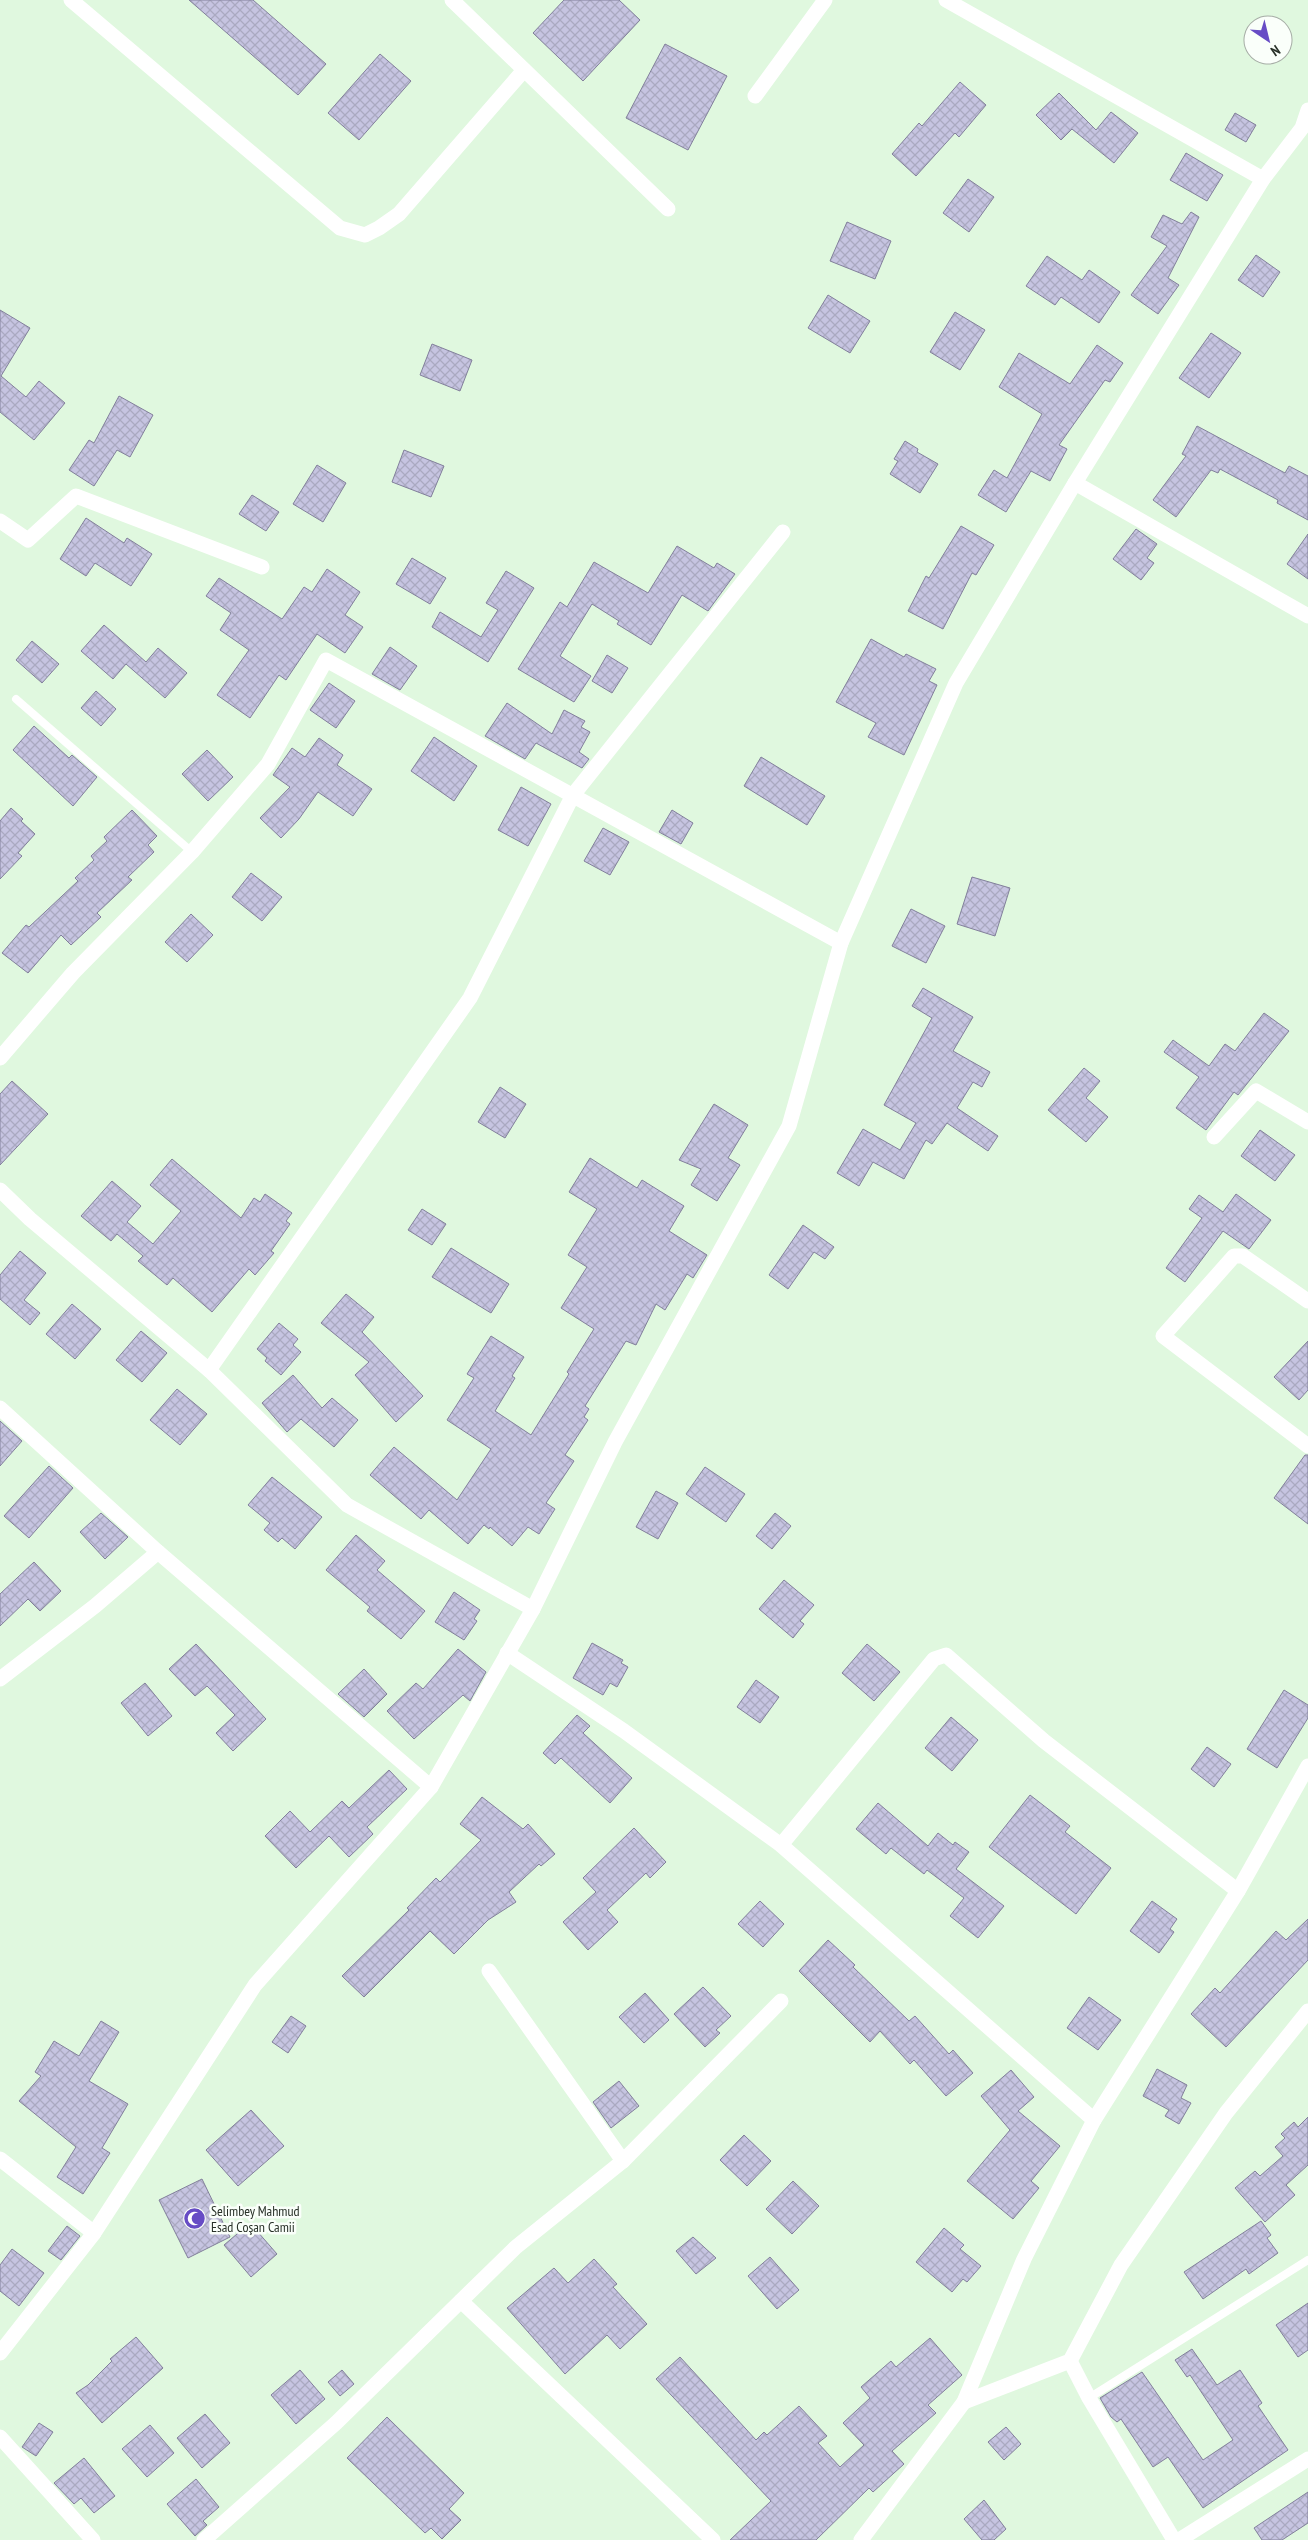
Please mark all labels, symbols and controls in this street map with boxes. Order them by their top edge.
north arrow [1243,15,1293,65]
text: N [1267,41,1284,60]
place label: Selimbey Mahmud Esad Coşan Camii [211,2202,300,2236]
mosque icon: Selimbey Mahmud Esad Coşan Camii [183,2207,207,2231]

